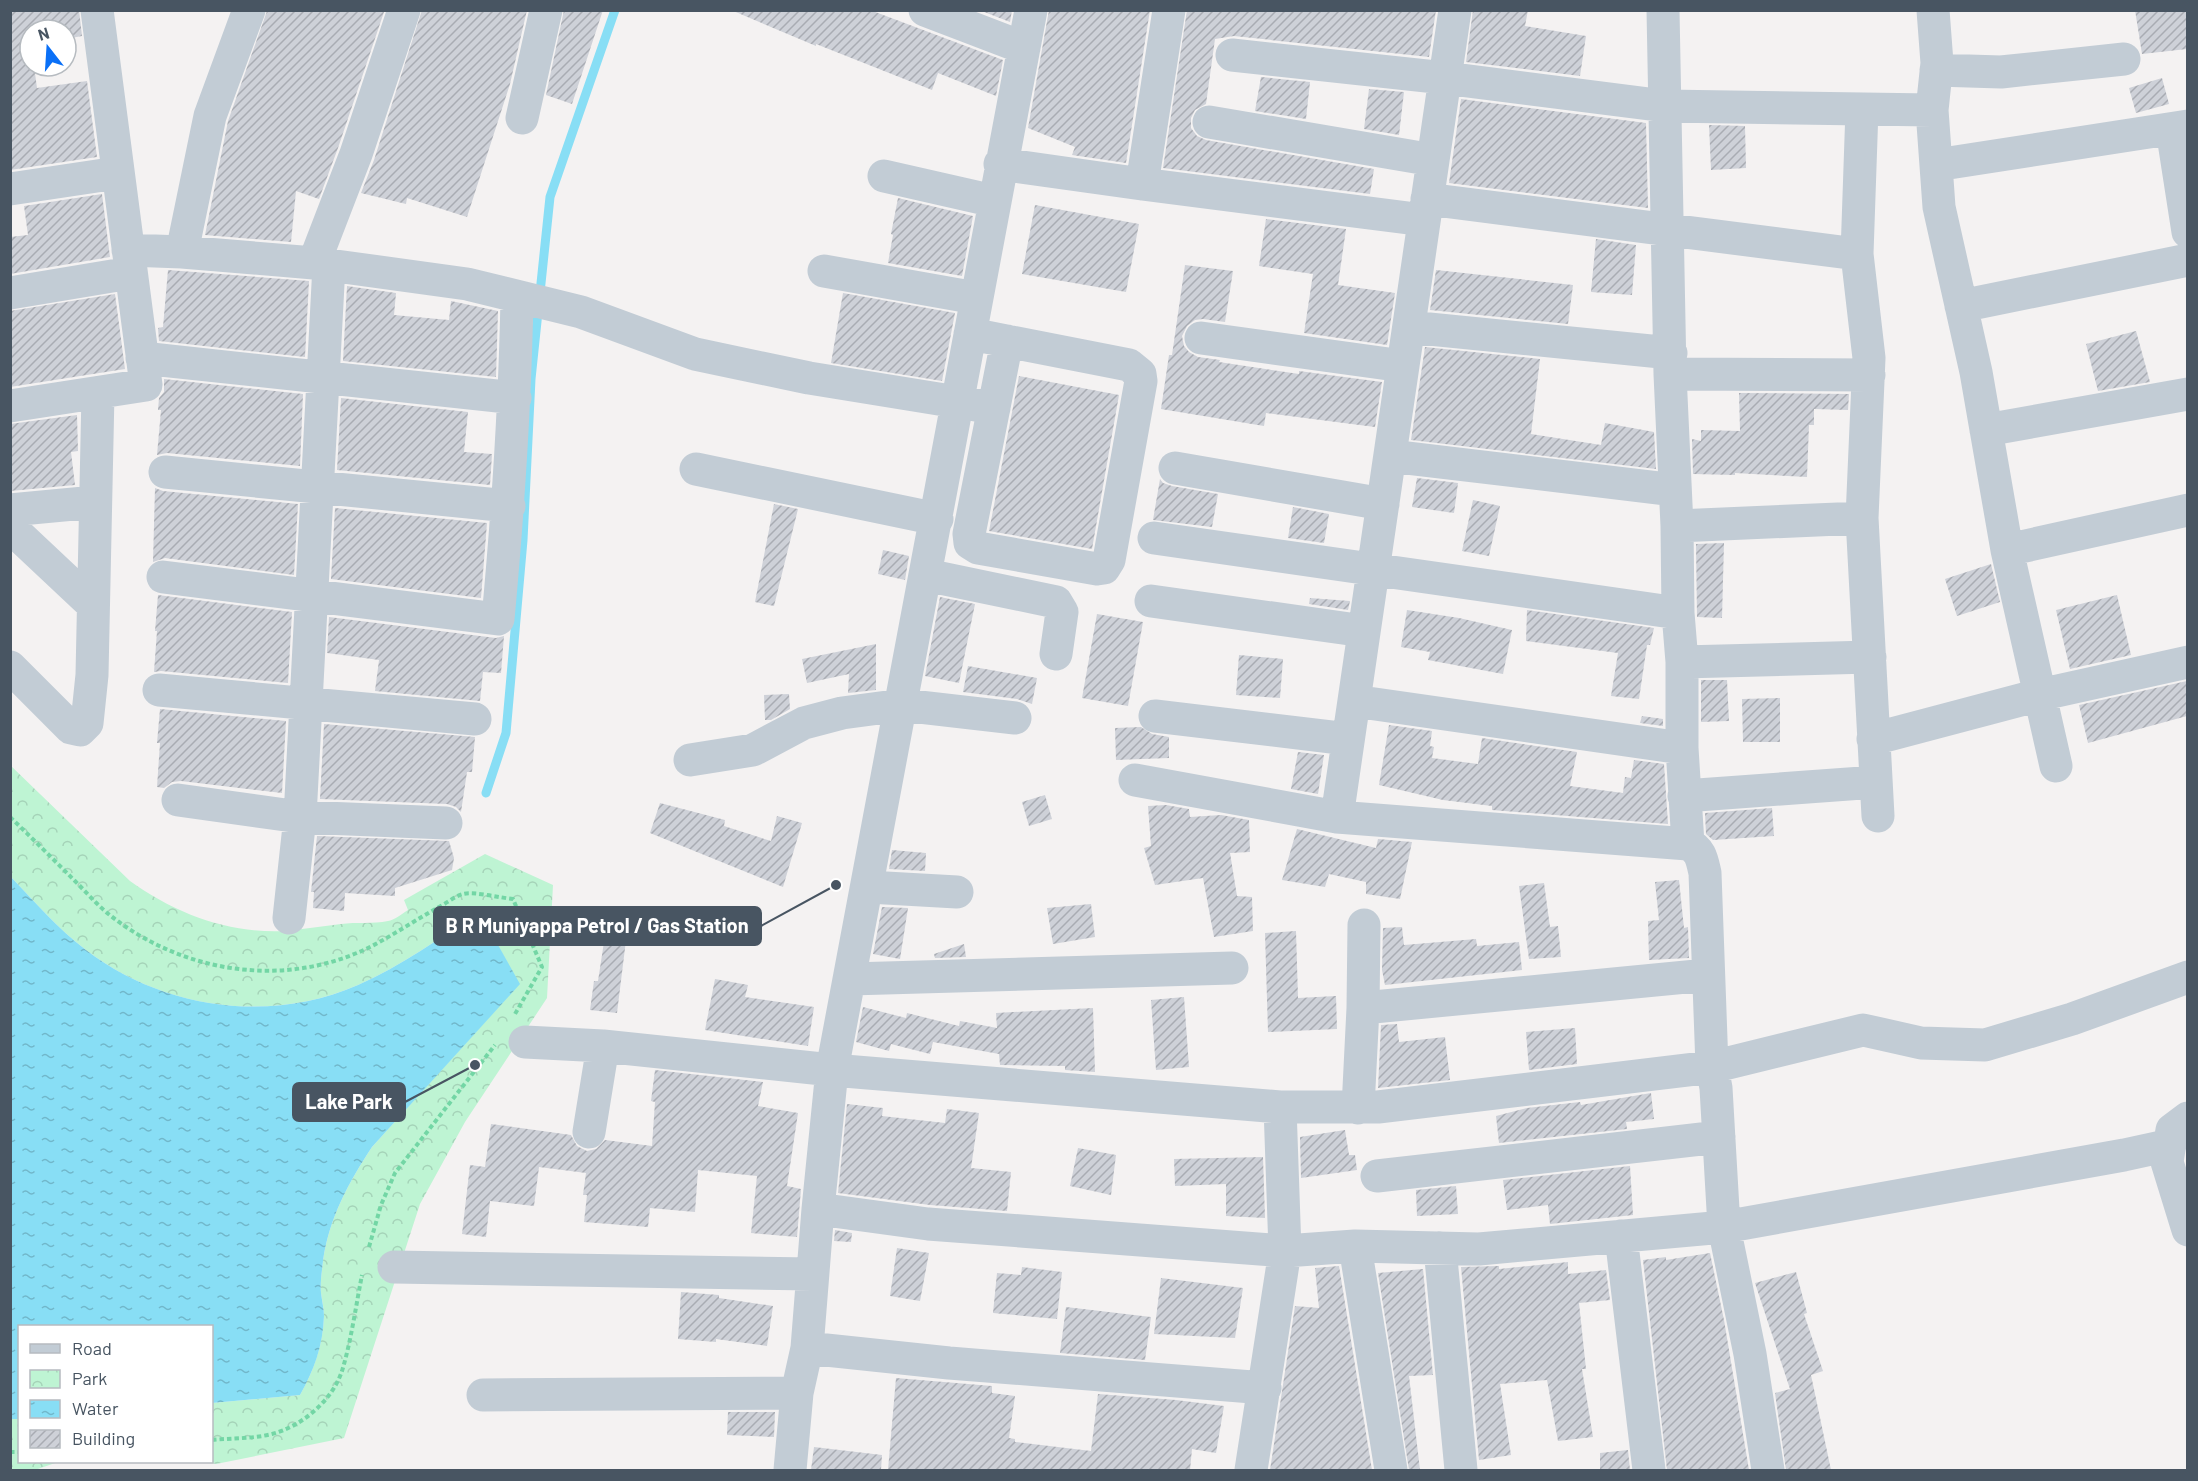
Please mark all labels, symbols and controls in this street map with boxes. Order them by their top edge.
north arrow [18,18,78,78]
text: N [36,23,51,44]
callout: B R Muniyappa Petrol / Gas Station [434,907,761,945]
text: B R Muniyappa Petrol / Gas Station [445,913,749,937]
callout: Lake Park [293,1083,405,1121]
text: Lake Park [305,1089,393,1113]
legend [18,1325,213,1463]
text: Road [72,1337,112,1359]
text: Park [72,1367,107,1389]
text: Water [72,1397,119,1419]
text: Building [72,1427,135,1449]

